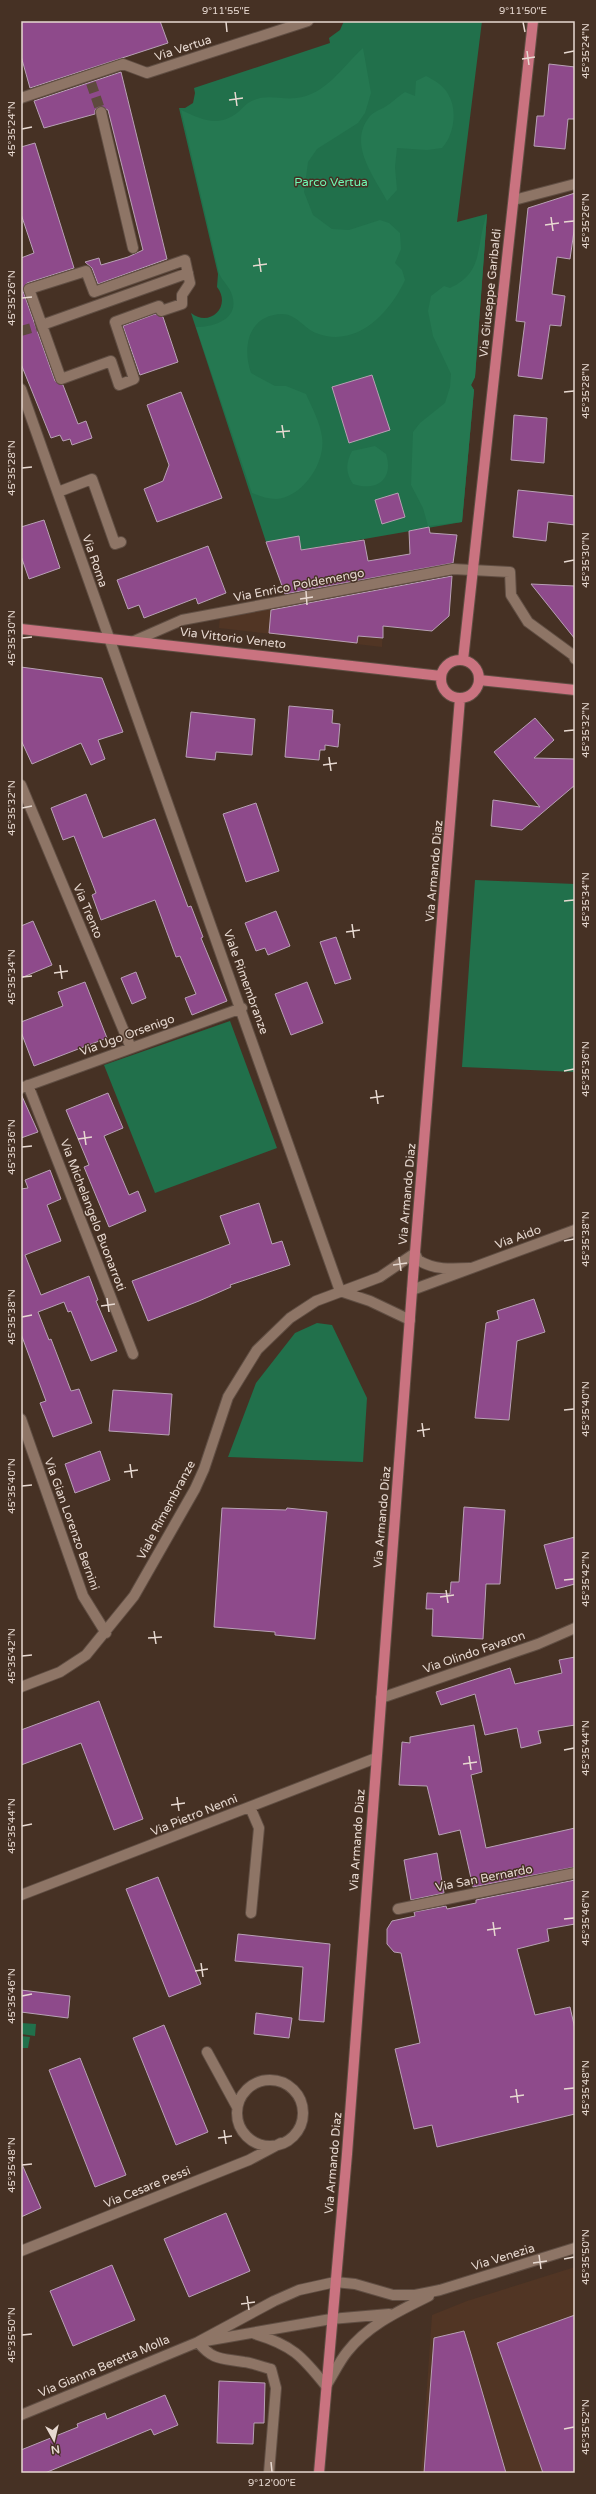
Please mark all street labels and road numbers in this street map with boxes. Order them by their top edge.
street label: Via Vertua [153,32,213,64]
street label: Via Giuseppe Garibaldi [476,228,504,358]
street label: Via Roma [79,533,111,589]
street label: Via Enrico Poldemengo [232,565,366,605]
street label: Via Vittorio Veneto [179,625,287,651]
street label: Via Armando Diaz [423,819,445,923]
street label: Via Trento [70,882,106,940]
street label: Viale Rimembranze [221,928,271,1036]
street label: Via Ugo Orsenigo [78,1011,176,1059]
street label: Via Michelangelo Buonarroti [58,1137,128,1293]
street label: Via Armando Diaz [396,1142,418,1246]
street label: Via Aido [493,1222,543,1252]
street label: Via Gian Lorenzo Bernini [42,1456,102,1592]
street label: Viale Rimembranze [134,1458,198,1562]
street label: Via Armando Diaz [371,1465,393,1569]
street label: Via Olindo Favaron [421,1628,527,1676]
street label: Via Armando Diaz [346,1789,368,1891]
street label: Via Pietro Nenni [149,1791,239,1839]
street label: Via San Bernardo [434,1862,534,1894]
street label: Via Armando Diaz [322,2111,344,2215]
street label: Via Cesare Pessi [102,2163,192,2211]
street label: Via Venezia [470,2241,536,2273]
street label: Via Gianna Beretta Molla [36,2332,172,2400]

